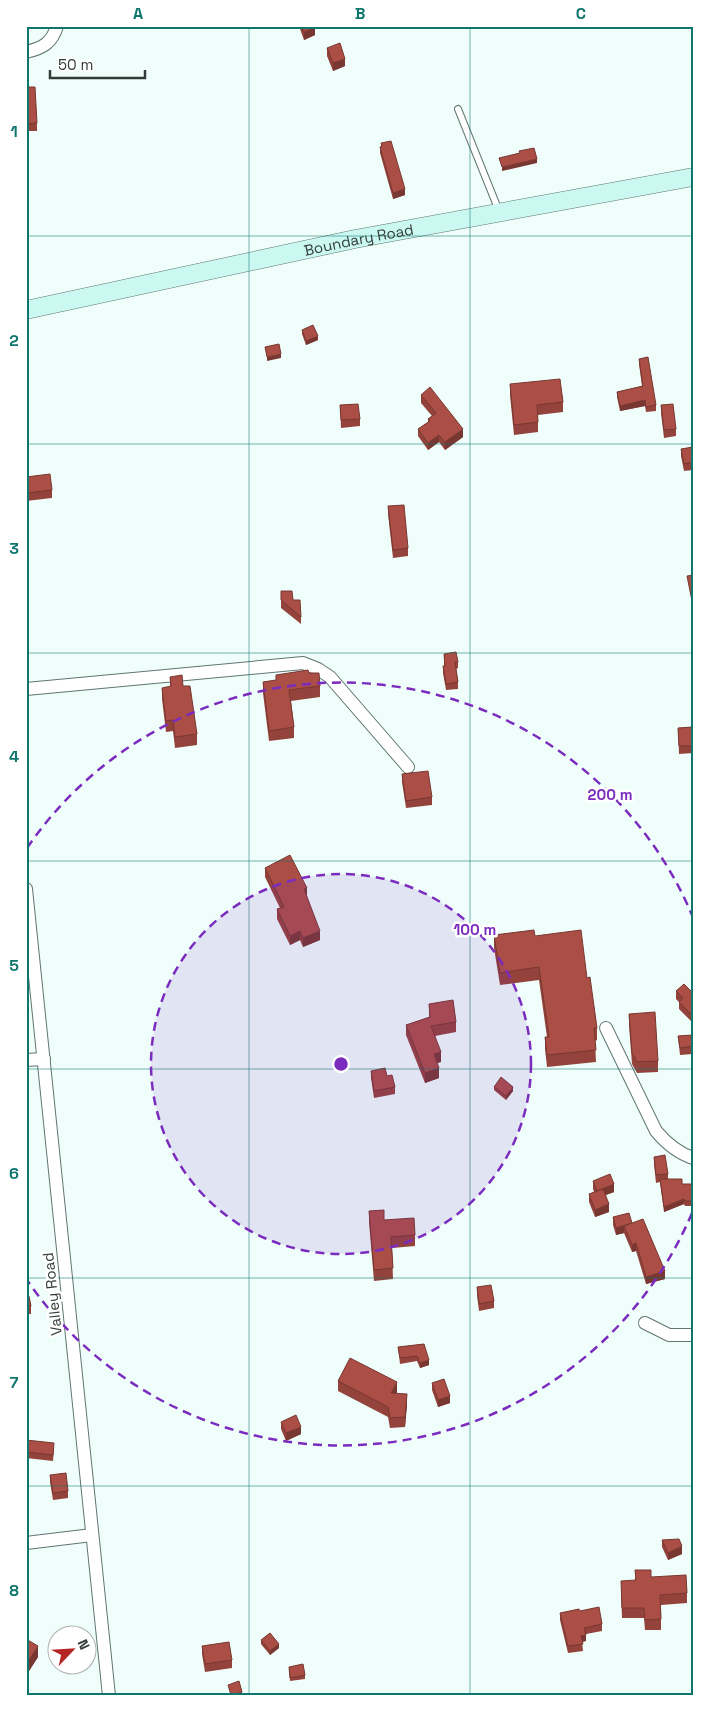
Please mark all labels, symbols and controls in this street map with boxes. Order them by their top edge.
text: A [133,3,143,24]
text: B [355,3,365,24]
text: C [576,3,586,24]
scale bar [50,48,145,80]
text: 50 m [58,55,93,74]
text: 1 [10,121,18,142]
street label: Boundary Road [302,219,415,259]
text: 2 [9,330,19,351]
text: 3 [9,538,19,559]
text: 4 [9,746,19,767]
text: 200 m [588,785,632,804]
text: 100 m [454,920,496,939]
text: 5 [9,955,19,976]
centre of rings [332,1055,350,1073]
text: 6 [9,1163,19,1184]
street label: Valley Road [38,1252,66,1336]
text: 7 [10,1372,19,1393]
text: 8 [9,1580,19,1601]
north arrow [48,1624,98,1674]
text: N [74,1636,94,1653]

